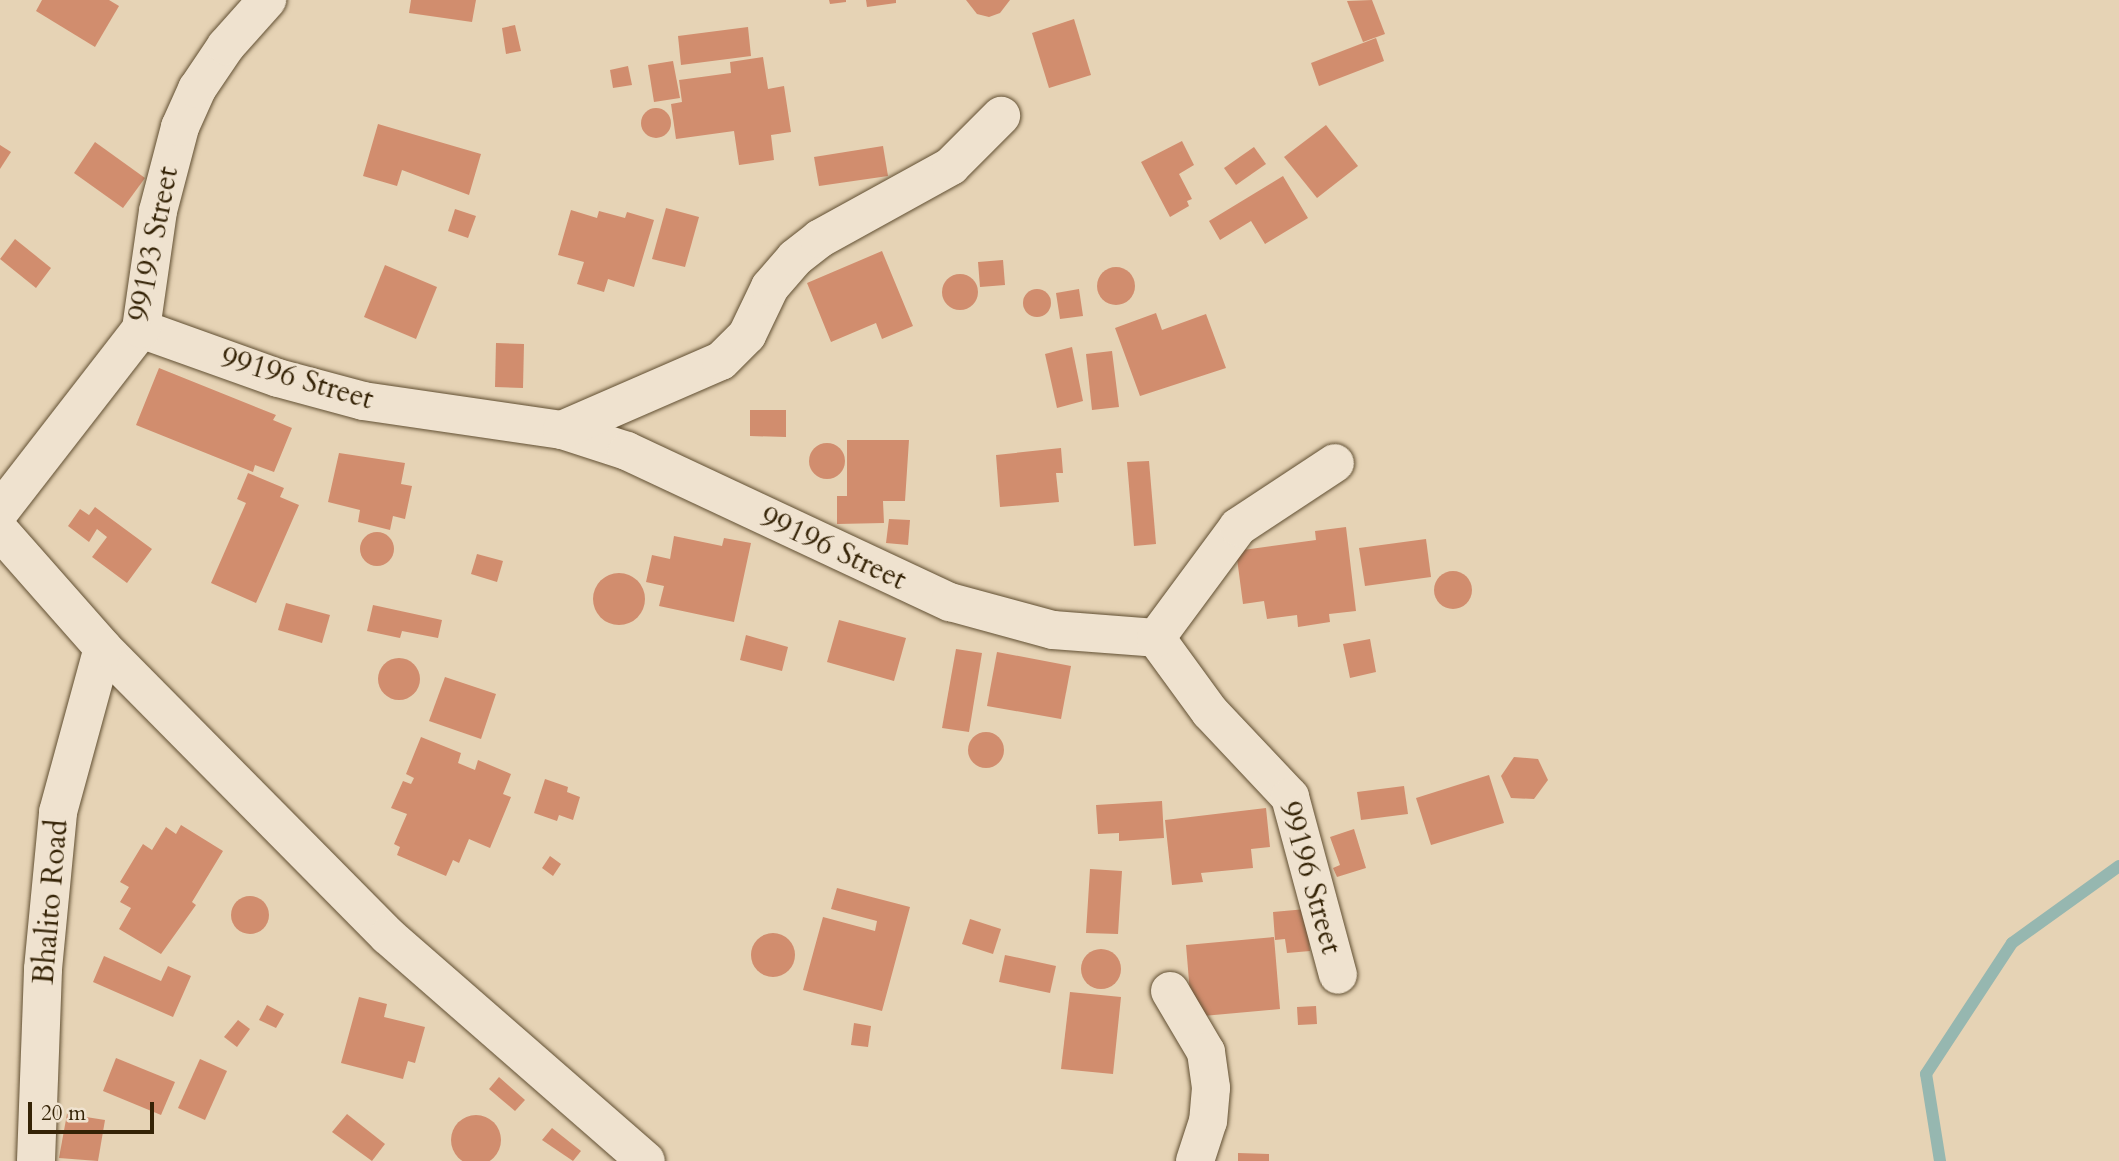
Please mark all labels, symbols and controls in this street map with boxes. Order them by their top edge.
street label: 99193 Street [121,163,187,325]
street label: 99196 Street [217,340,377,418]
street label: 99196 Street [754,499,912,599]
street label: 99196 Street [1271,798,1349,958]
street label: Bhalito Road [26,818,76,986]
scale bar [32,1088,158,1132]
text: 20 m [41,1099,86,1128]

